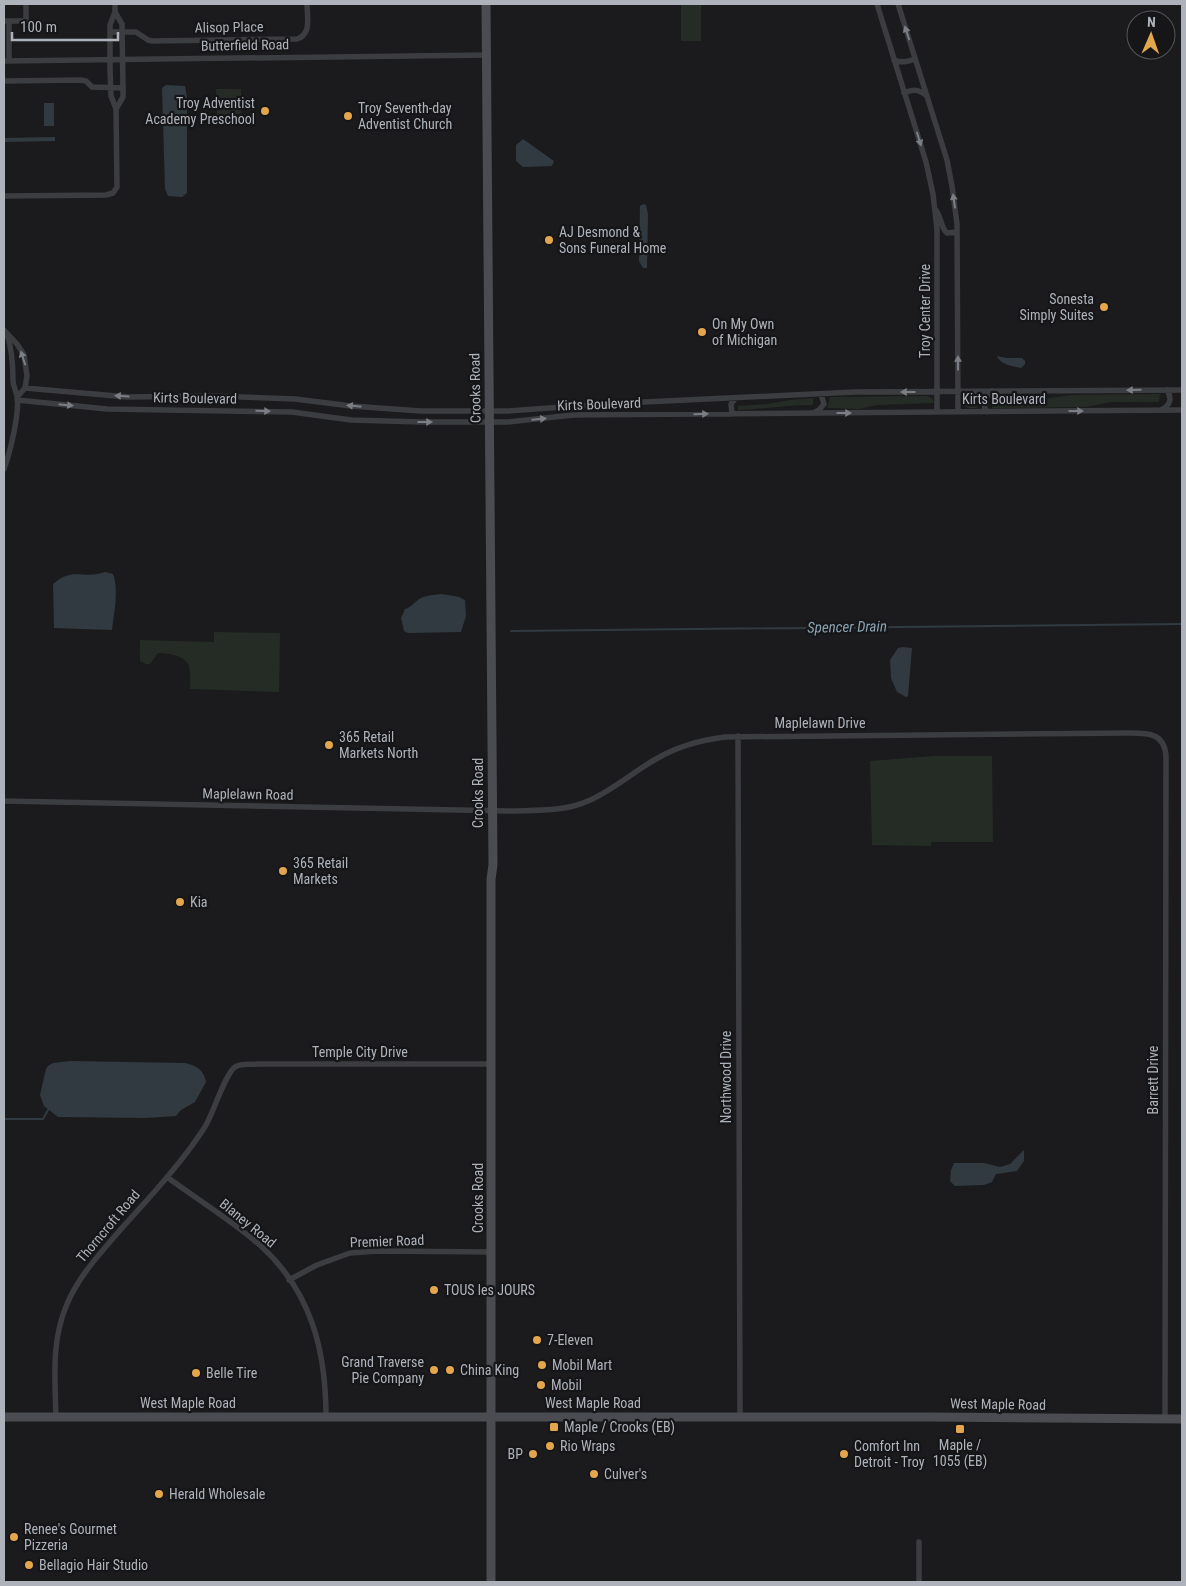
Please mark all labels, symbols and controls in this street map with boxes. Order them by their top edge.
scale bar [12,10,119,42]
north arrow [1126,10,1176,60]
text: N [1147,14,1156,30]
text: 100 m [20,18,57,36]
street label: Alisop Place [194,18,264,36]
one-way arrow [903,25,911,40]
street label: Butterfield Road [201,36,289,54]
place label: Troy Adventist Academy Preschool [145,95,255,127]
place label: Troy Seventh-day Adventist Church [358,100,452,132]
marker: Troy Adventist Academy Preschool [259,105,271,117]
marker: Troy Seventh-day Adventist Church [342,110,354,122]
one-way arrow [915,132,923,147]
one-way arrow [950,193,958,209]
place label: AJ Desmond & Sons Funeral Home [559,224,667,256]
marker: AJ Desmond & Sons Funeral Home [543,234,555,246]
street label: Troy Center Drive [917,263,933,358]
place label: Sonesta Simply Suites [1019,291,1094,323]
marker: Sonesta Simply Suites [1098,301,1110,313]
place label: On My Own of Michigan [712,316,777,348]
marker: On My Own of Michigan [696,326,708,338]
one-way arrow [19,351,27,366]
street label: Crooks Road [466,353,484,423]
one-way arrow [954,355,962,371]
one-way arrow [1125,386,1141,394]
one-way arrow [900,388,916,396]
street label: Kirts Boulevard [153,389,237,407]
street label: Kirts Boulevard [962,391,1046,407]
one-way arrow [114,392,130,400]
street label: Kirts Boulevard [557,395,641,413]
one-way arrow [58,401,74,409]
one-way arrow [346,402,362,410]
one-way arrow [255,407,271,415]
one-way arrow [1069,407,1085,415]
one-way arrow [836,409,852,417]
one-way arrow [693,410,709,418]
one-way arrow [531,415,547,423]
one-way arrow [417,418,433,426]
water label: Spencer Drain [807,617,887,637]
street label: Maplelawn Drive [775,715,866,731]
place label: 365 Retail Markets North [339,729,418,761]
marker: 365 Retail Markets North [323,739,335,751]
street label: Crooks Road [470,758,486,828]
street label: Maplelawn Road [202,785,294,803]
place label: 365 Retail Markets [293,855,348,887]
marker: 365 Retail Markets [277,865,289,877]
place label: Kia [190,894,208,910]
marker: Kia [174,896,186,908]
street label: Northwood Drive [718,1030,734,1123]
street label: Temple City Drive [312,1044,408,1060]
street label: Barrett Drive [1145,1045,1161,1114]
street label: Crooks Road [470,1163,486,1233]
street label: Thorncroft Road [73,1187,143,1265]
street label: Blaney Road [217,1195,279,1251]
street label: Premier Road [350,1232,424,1250]
place label: TOUS les JOURS [444,1282,535,1298]
marker: TOUS les JOURS [428,1284,440,1296]
place label: 7-Eleven [547,1332,593,1348]
marker: 7-Eleven [531,1334,543,1346]
place label: Grand Traverse Pie Company [341,1354,424,1386]
place label: Mobil Mart [552,1357,612,1373]
marker: Mobil Mart [536,1359,548,1371]
place label: China King [460,1362,519,1378]
marker: Grand Traverse Pie Company [428,1364,440,1376]
marker: China King [444,1364,456,1376]
place label: Belle Tire [206,1365,258,1381]
marker: Belle Tire [190,1367,202,1379]
place label: Mobil [551,1377,582,1393]
marker: Mobil [535,1379,547,1391]
street label: West Maple Road [140,1395,236,1411]
street label: West Maple Road [545,1395,641,1411]
street label: West Maple Road [950,1395,1046,1413]
place label: Maple / Crooks (EB) [564,1419,675,1436]
marker: Maple / Crooks (EB) [548,1421,560,1433]
marker: Maple / 1055 (EB) [954,1423,966,1435]
place label: Maple / 1055 (EB) [933,1437,987,1470]
place label: Rio Wraps [560,1438,615,1454]
place label: Comfort Inn Detroit - Troy [854,1438,925,1470]
marker: Rio Wraps [544,1440,556,1452]
place label: BP [508,1446,523,1462]
marker: BP [527,1448,539,1460]
marker: Comfort Inn Detroit - Troy [838,1448,850,1460]
place label: Culver's [604,1466,647,1482]
marker: Culver's [588,1468,600,1480]
place label: Herald Wholesale [169,1486,266,1502]
marker: Herald Wholesale [153,1488,165,1500]
place label: Renee's Gourmet Pizzeria [24,1521,117,1553]
marker: Renee's Gourmet Pizzeria [8,1531,20,1543]
place label: Bellagio Hair Studio [39,1557,148,1573]
marker: Bellagio Hair Studio [23,1559,35,1571]

